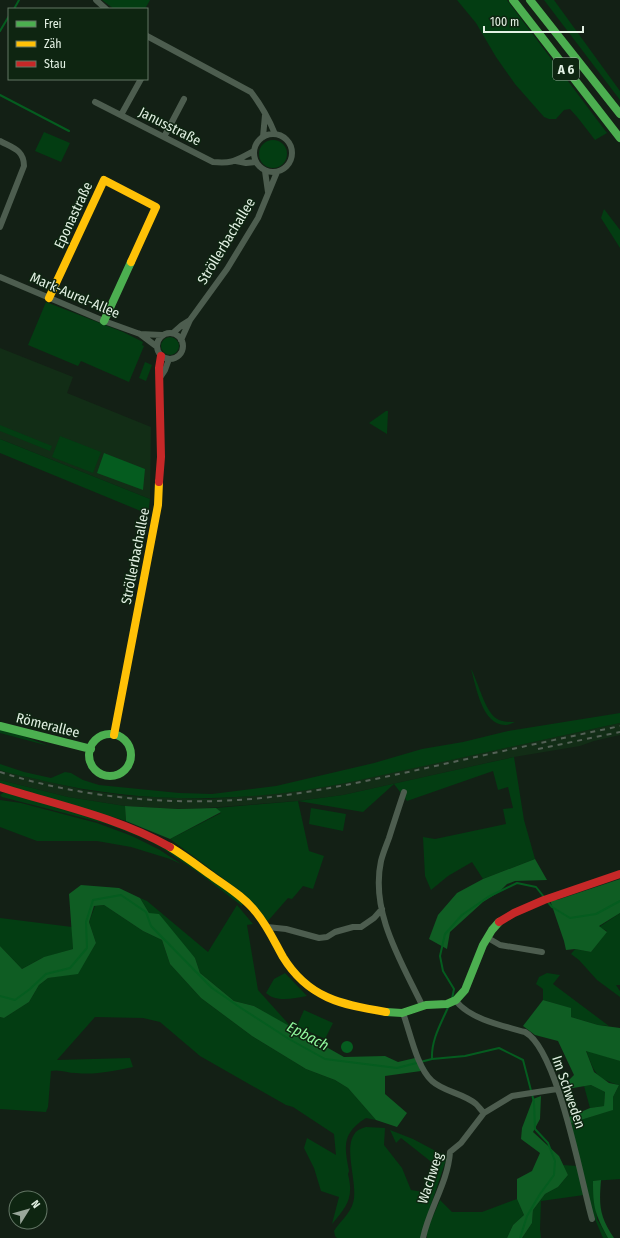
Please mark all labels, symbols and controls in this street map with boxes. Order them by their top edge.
legend [8,8,148,80]
scale bar [484,8,583,34]
text: 100 m [490,15,519,29]
text: Frei [44,17,62,31]
text: Zäh [44,37,62,51]
text: Stau [44,57,66,71]
road number: A 6 [553,58,579,80]
street label: Janusstraße [136,104,204,149]
street label: Eponastraße [51,179,96,251]
street label: Ströllerbachallee [194,195,259,288]
street label: Mark-Aurel-Allee [27,269,122,322]
street label: Ströllerbachallee [118,506,153,606]
street label: Römerallee [14,709,81,742]
water label: Epbach [284,1018,332,1054]
street label: Im Schweden [548,1054,589,1131]
street label: Wachweg [414,1150,447,1206]
north arrow [8,1190,48,1230]
text: N [28,1198,43,1211]

